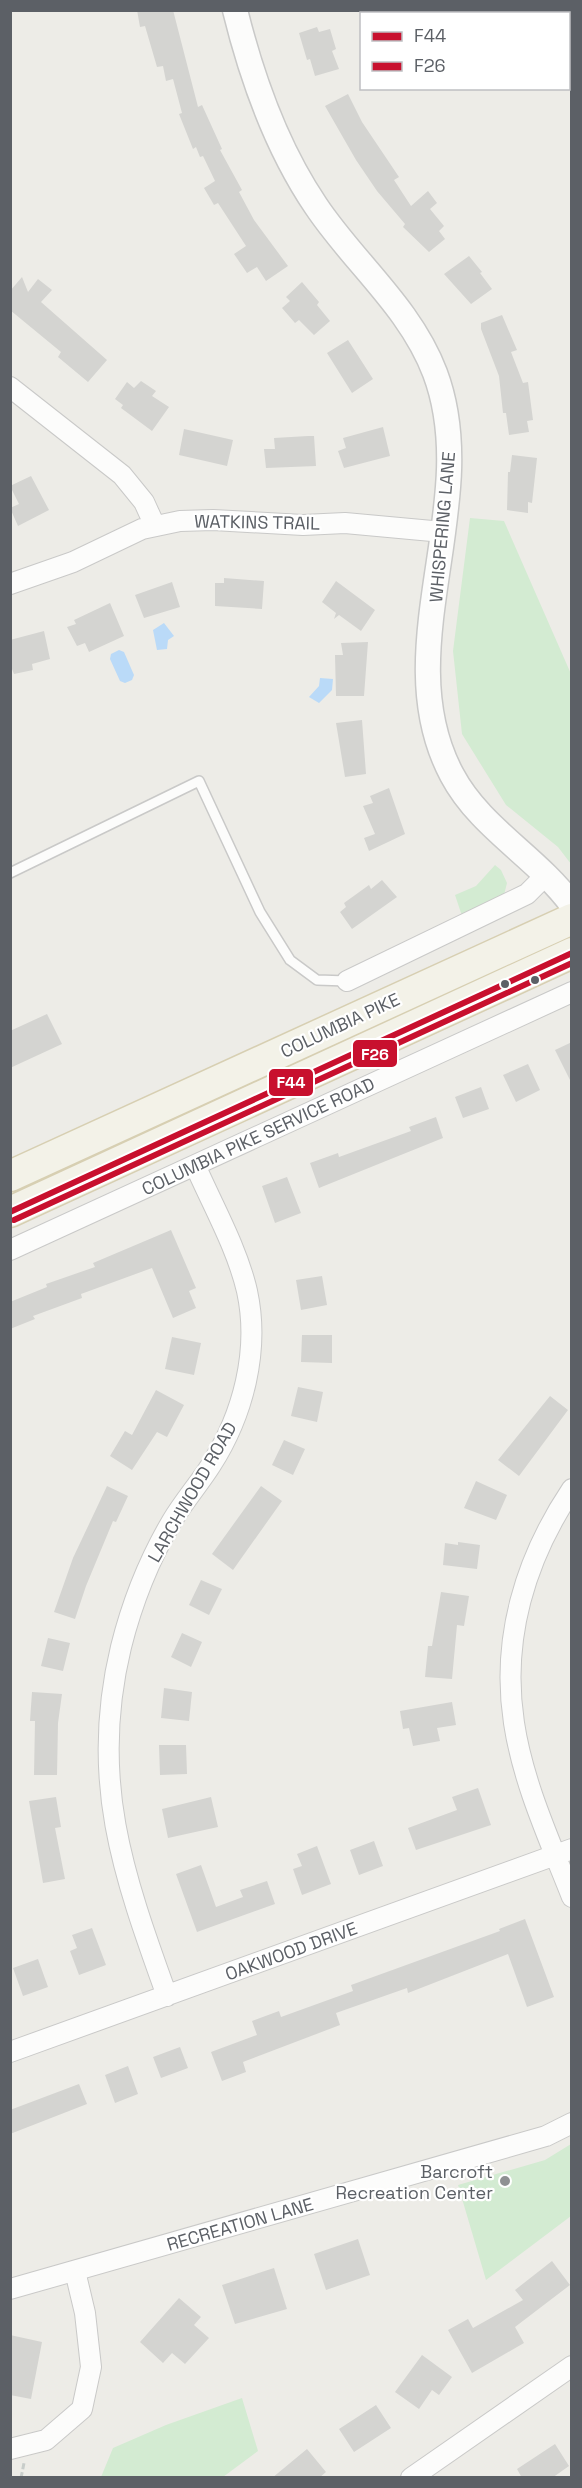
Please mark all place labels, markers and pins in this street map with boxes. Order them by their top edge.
unlabelled marker [529,974,541,986]
unlabelled marker [499,978,511,990]
place label: Barcroft Recreation Center [335,2160,493,2204]
marker: Barcroft Recreation Center [498,2174,512,2188]

